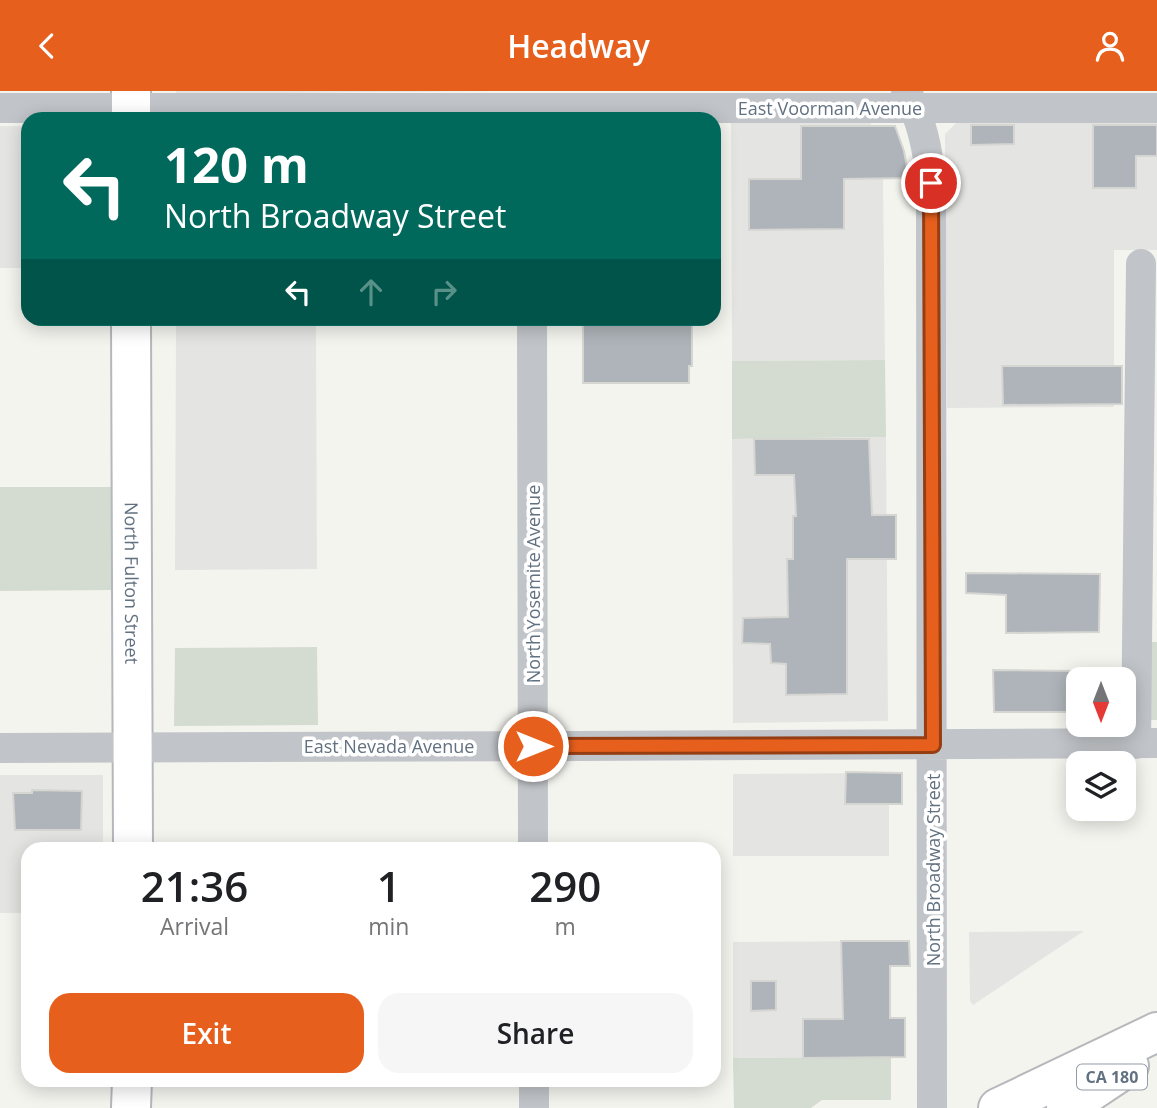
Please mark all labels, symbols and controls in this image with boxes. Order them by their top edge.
text: Headway [507,24,650,67]
icon: back [28,27,66,65]
icon: person [1091,27,1129,65]
street label: East Voorman Avenue [738,96,922,120]
text: 120 m [164,131,309,197]
icon: left [49,140,140,231]
pin [901,153,961,213]
icon: arrive [912,164,950,202]
text: North Broadway Street [164,194,506,237]
icon: left [279,273,317,311]
icon: ahead [352,273,390,311]
icon: right [425,273,463,311]
street label: North Yosemite Avenue [521,485,545,683]
street label: North Fulton Street [120,502,144,664]
north arrow [1066,667,1136,737]
map controls [1066,667,1136,821]
position arrow [496,709,570,783]
street label: East Nevada Avenue [304,734,474,758]
button: layers [1066,751,1136,821]
street label: North Broadway Street [921,774,945,966]
text: 21:36 [141,857,248,914]
text: 1 [377,857,401,914]
text: 290 [529,857,601,914]
text: Arrival [160,910,229,942]
text: min [368,910,409,942]
text: m [555,910,576,942]
button: Exit [49,993,364,1073]
button: Share [378,993,693,1073]
road number: CA 180 [1077,1065,1147,1089]

